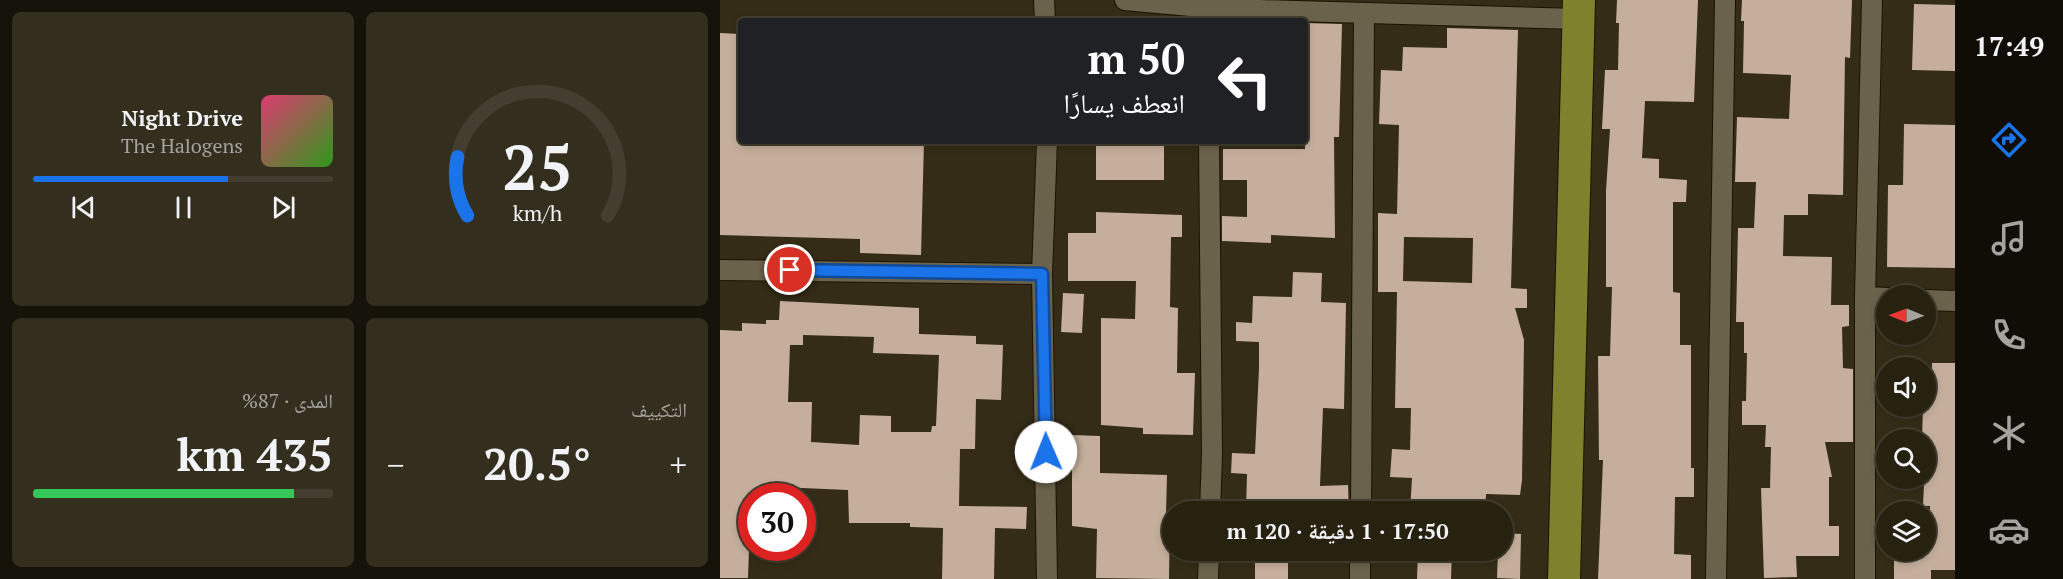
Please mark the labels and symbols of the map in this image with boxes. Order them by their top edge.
pin [764,244,815,295]
north arrow [1876,285,1936,345]
position arrow [1014,420,1078,484]
speed limit sign: 30 [738,483,816,561]

